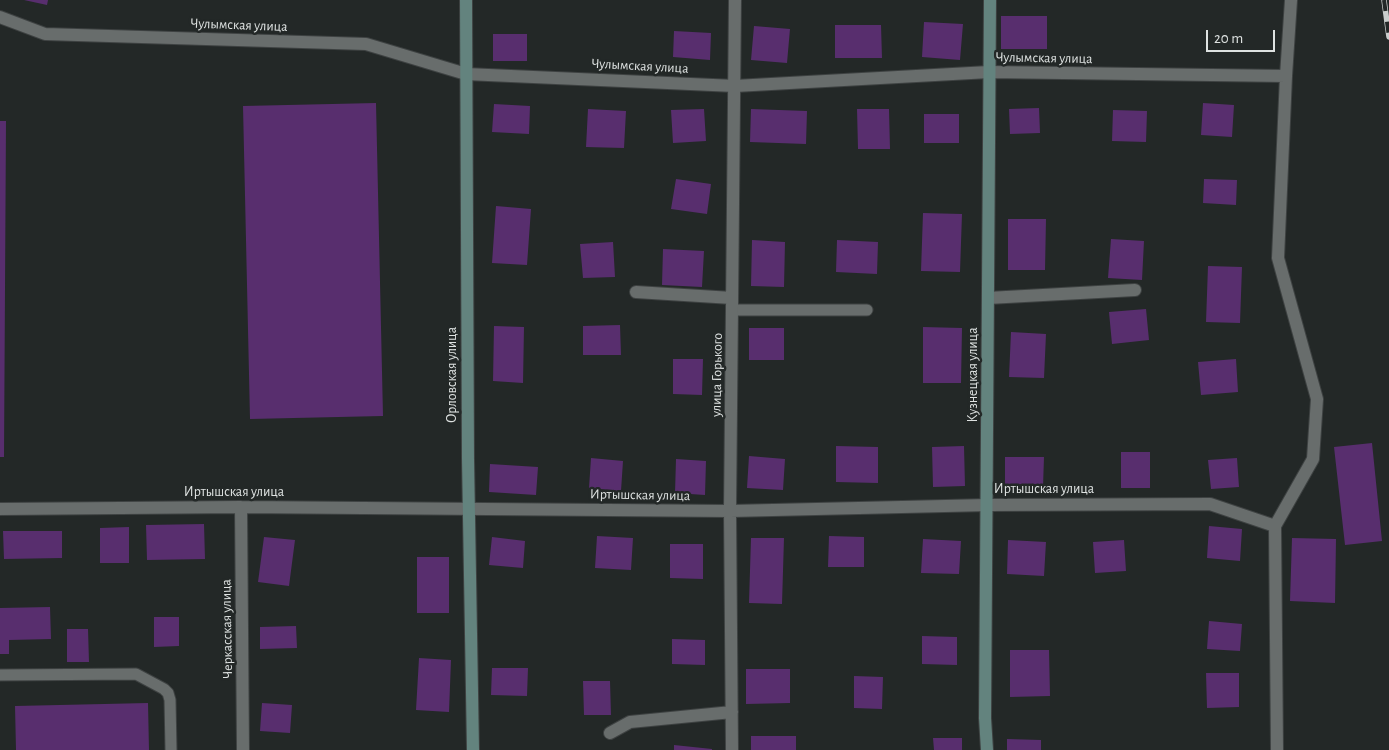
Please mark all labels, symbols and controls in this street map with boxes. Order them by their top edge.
street label: Чулымская улица [190,15,288,35]
scale bar [1209,20,1278,52]
text: 20 m [1214,31,1243,46]
street label: Чулымская улица [995,49,1093,67]
street label: Чулымская улица [591,55,689,77]
street label: Орловская улица [444,327,460,423]
street label: Кузнецкая улица [965,327,981,423]
street label: улица Горького [708,333,726,417]
street label: Иртышская улица [994,481,1094,497]
street label: Иртышская улица [184,484,284,500]
street label: Иртышская улица [590,486,690,504]
street label: Черкасская улица [218,579,236,679]

